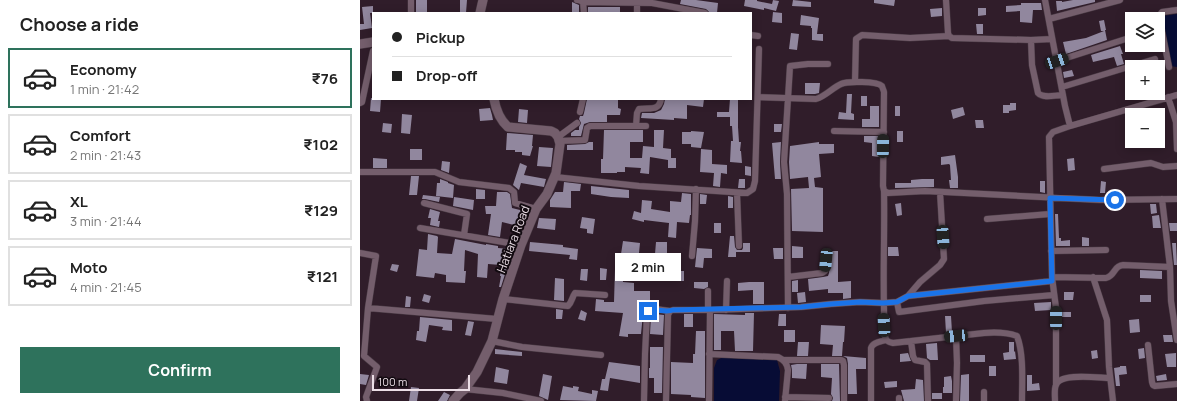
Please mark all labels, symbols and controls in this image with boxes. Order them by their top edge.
text: Choose a ride [20,12,139,36]
map controls [1125,12,1165,148]
button: layers [1125,12,1165,52]
text: Pickup [416,27,465,48]
car [1044,52,1070,70]
text: Economy [70,59,137,80]
icon: car [22,60,58,96]
button: + [1125,60,1165,100]
text: Drop-off [416,65,477,86]
text: ₹76 [311,68,338,89]
text: 1 min · 21:42 [70,80,139,98]
button: − [1125,108,1165,148]
text: Comfort [70,125,131,146]
icon: car [22,126,58,162]
text: ₹102 [303,134,338,155]
car [877,134,889,158]
text: 2 min · 21:43 [70,146,141,164]
text: XL [70,191,88,212]
route start [1106,191,1124,209]
icon: car [22,192,58,228]
text: ₹129 [304,200,338,221]
street label: Hatiara Road [492,203,534,275]
text: 3 min · 21:44 [70,212,142,230]
car [936,225,950,249]
car [819,247,833,273]
callout: 2 min [615,253,681,281]
text: Moto [70,257,107,278]
icon: car [22,258,58,294]
text: 2 min [631,258,665,276]
text: ₹121 [307,266,338,287]
text: 4 min · 21:45 [70,278,142,296]
route end [639,302,657,320]
car [1050,306,1062,330]
car [877,313,891,337]
car [944,329,968,343]
button: Confirm [20,347,340,393]
scale bar [372,373,470,392]
text: 100 m [378,374,407,389]

